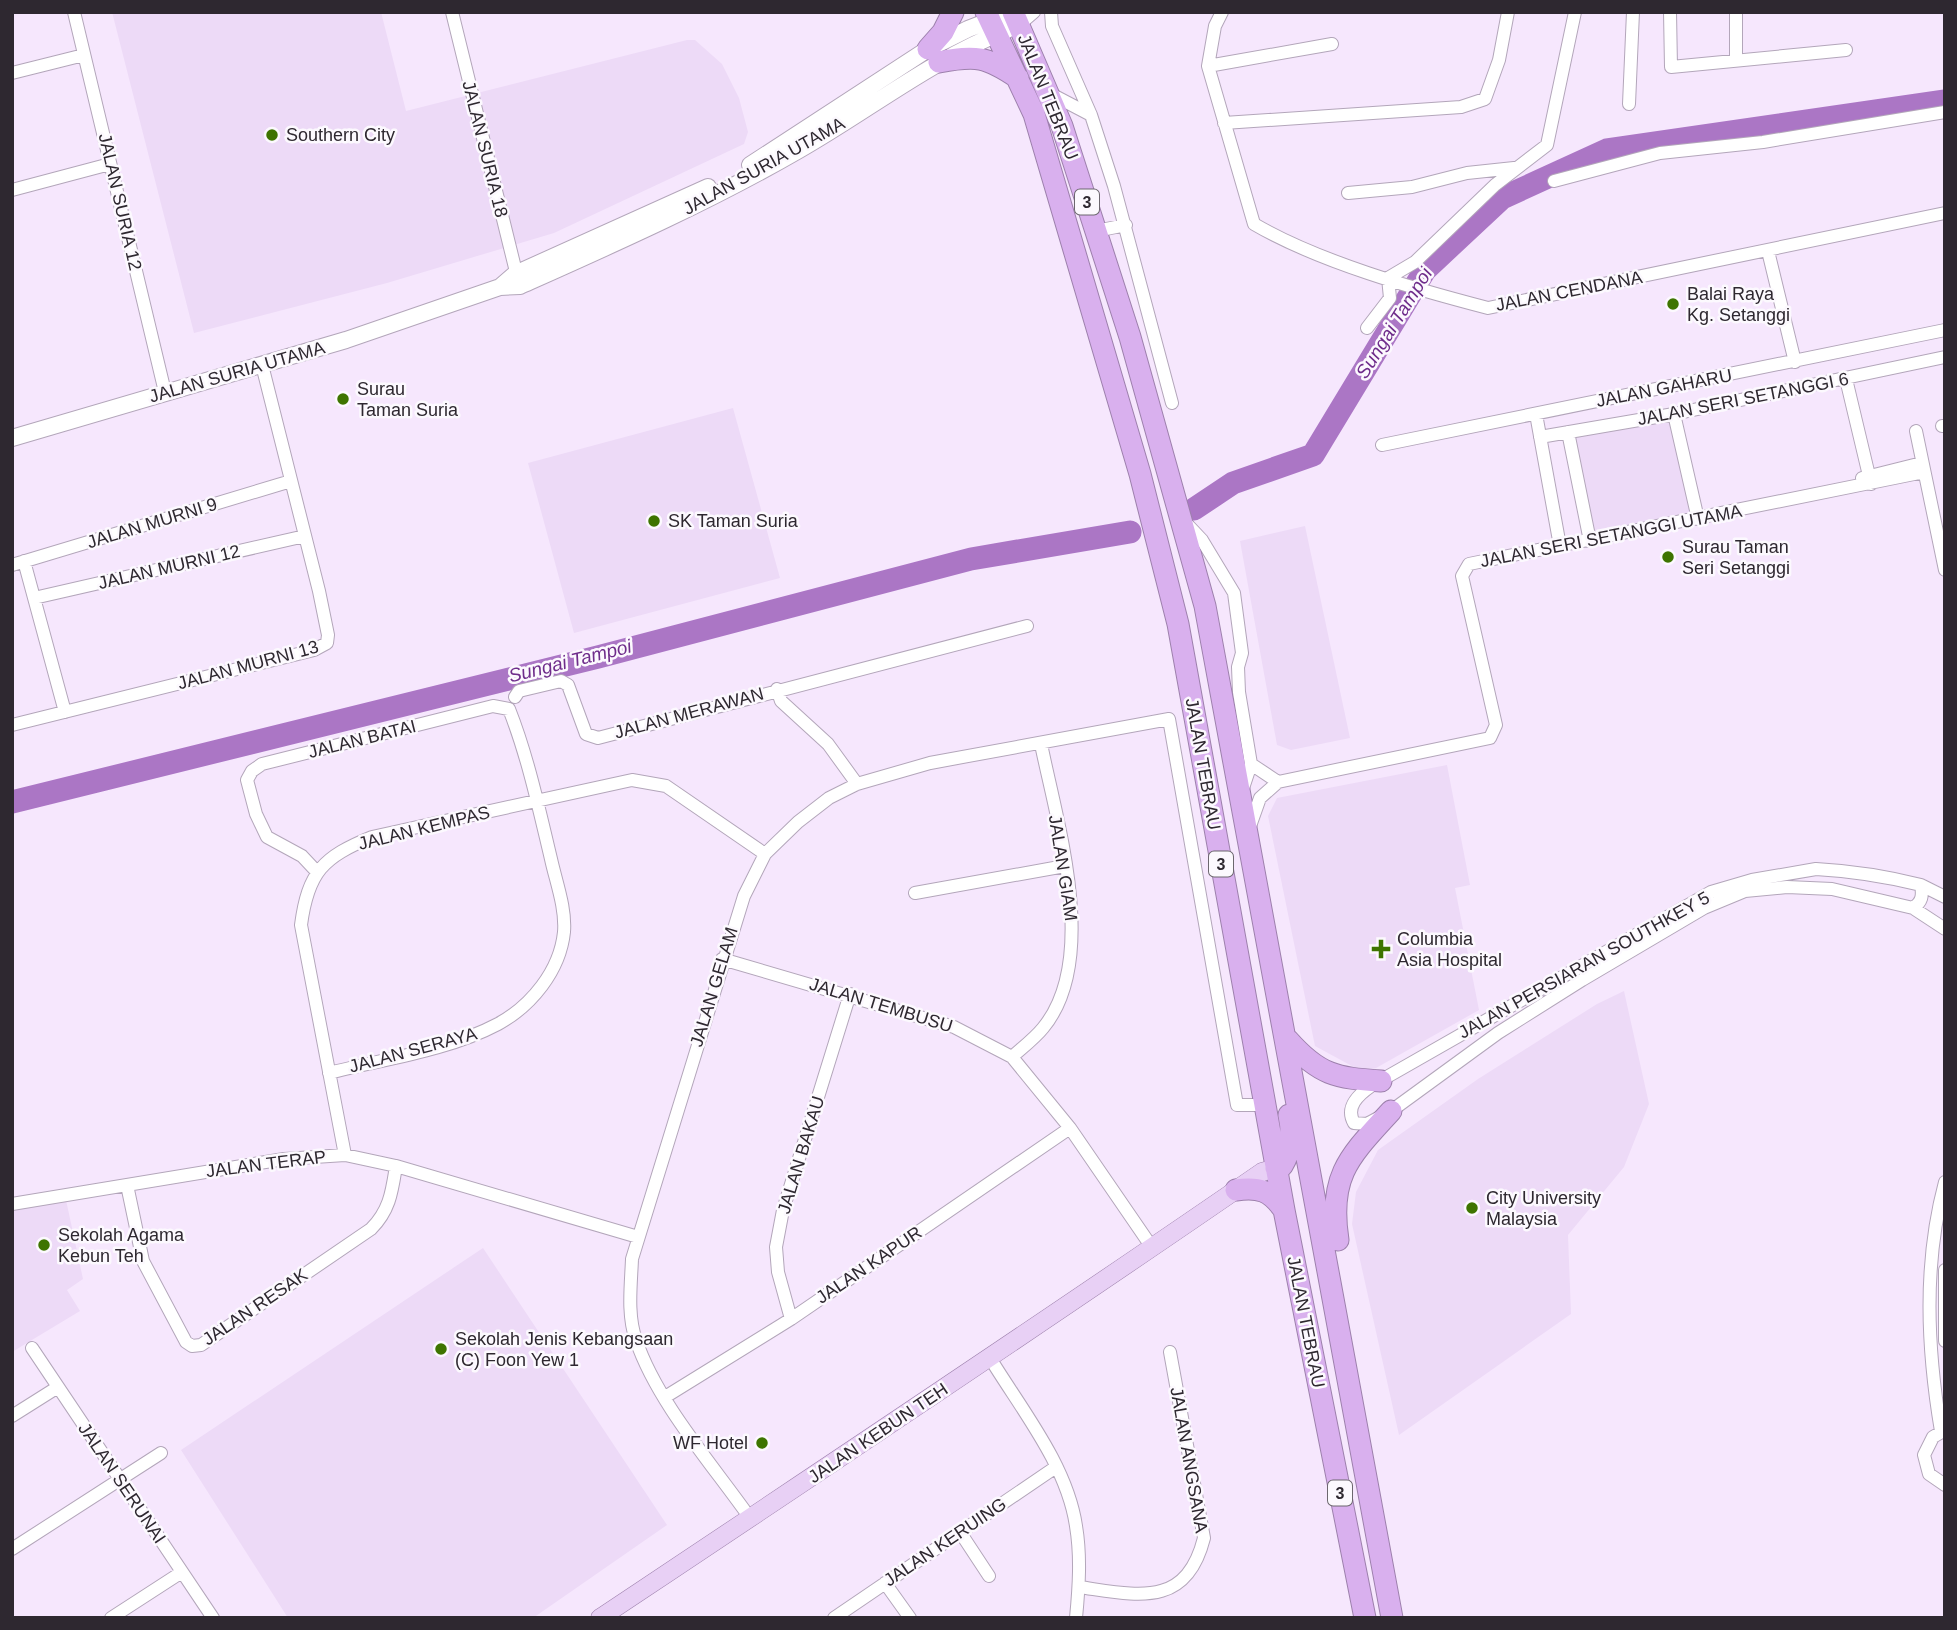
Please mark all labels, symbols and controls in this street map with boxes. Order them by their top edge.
street label: JALAN TEBRAU [1014,31,1082,163]
street label: JALAN SURIA 18 [458,79,512,219]
street label: JALAN SURIA UTAMA [680,113,848,219]
place label: Southern City [286,125,395,145]
marker: Southern City [264,127,280,143]
street label: JALAN SURIA 12 [95,132,145,272]
road number: 3 [1075,190,1099,214]
water label: Sungai Tampoi [1352,263,1437,382]
street label: JALAN CENDANA [1494,267,1644,315]
place label: Balai Raya Kg. Setanggi [1687,284,1790,325]
marker: Balai Raya Kg. Setanggi [1665,296,1681,312]
street label: JALAN SURIA UTAMA [147,337,327,407]
street label: JALAN GAHARU [1594,365,1734,411]
street label: JALAN SERI SETANGGI 6 [1636,369,1850,429]
place label: Surau Taman Suria [357,379,459,420]
marker: Surau Taman Suria [335,391,351,407]
street label: JALAN MURNI 9 [85,494,219,552]
street label: JALAN SERI SETANGGI UTAMA [1478,501,1744,571]
place label: SK Taman Suria [668,511,799,531]
marker: SK Taman Suria [646,513,662,529]
place label: Surau Taman Seri Setanggi [1682,537,1790,578]
street label: JALAN MURNI 12 [96,541,242,593]
marker: Surau Taman Seri Setanggi [1660,549,1676,565]
water label: Sungai Tampoi [506,635,634,686]
street label: JALAN MURNI 13 [175,637,321,693]
street label: JALAN MERAWAN [612,683,766,743]
street label: JALAN TEBRAU [1182,696,1224,832]
street label: JALAN BATAI [306,716,418,762]
street label: JALAN KEMPAS [356,802,492,854]
street label: JALAN GIAM [1045,814,1081,922]
road number: 3 [1209,852,1233,876]
street label: JALAN PERSIARAN SOUTHKEY 5 [1455,887,1713,1043]
street label: JALAN GELAM [686,925,742,1049]
place label: Columbia Asia Hospital [1397,929,1502,970]
marker: Columbia Asia Hospital [1371,939,1391,959]
street label: JALAN TEMBUSU [807,974,955,1036]
street label: JALAN SERAYA [347,1023,479,1077]
street label: JALAN BAKAU [774,1094,828,1216]
street label: JALAN TERAP [205,1147,327,1181]
place label: City University Malaysia [1486,1188,1601,1229]
marker: City University Malaysia [1464,1200,1480,1216]
street label: JALAN KAPUR [812,1222,926,1308]
place label: Sekolah Agama Kebun Teh [58,1225,185,1266]
marker: Sekolah Agama Kebun Teh [36,1237,52,1253]
street label: JALAN TEBRAU [1283,1254,1329,1390]
street label: JALAN RESAK [199,1265,311,1349]
place label: Sekolah Jenis Kebangsaan (C) Foon Yew 1 [455,1329,673,1370]
marker: Sekolah Jenis Kebangsaan (C) Foon Yew 1 [433,1341,449,1357]
street label: JALAN KEBUN TEH [805,1379,951,1487]
street label: JALAN ANGSANA [1166,1385,1212,1535]
street label: JALAN SERUNAI [74,1419,170,1547]
place label: WF Hotel [673,1433,748,1453]
marker: WF Hotel [754,1435,770,1451]
road number: 3 [1328,1480,1352,1506]
street label: JALAN KERUING [880,1494,1010,1590]

